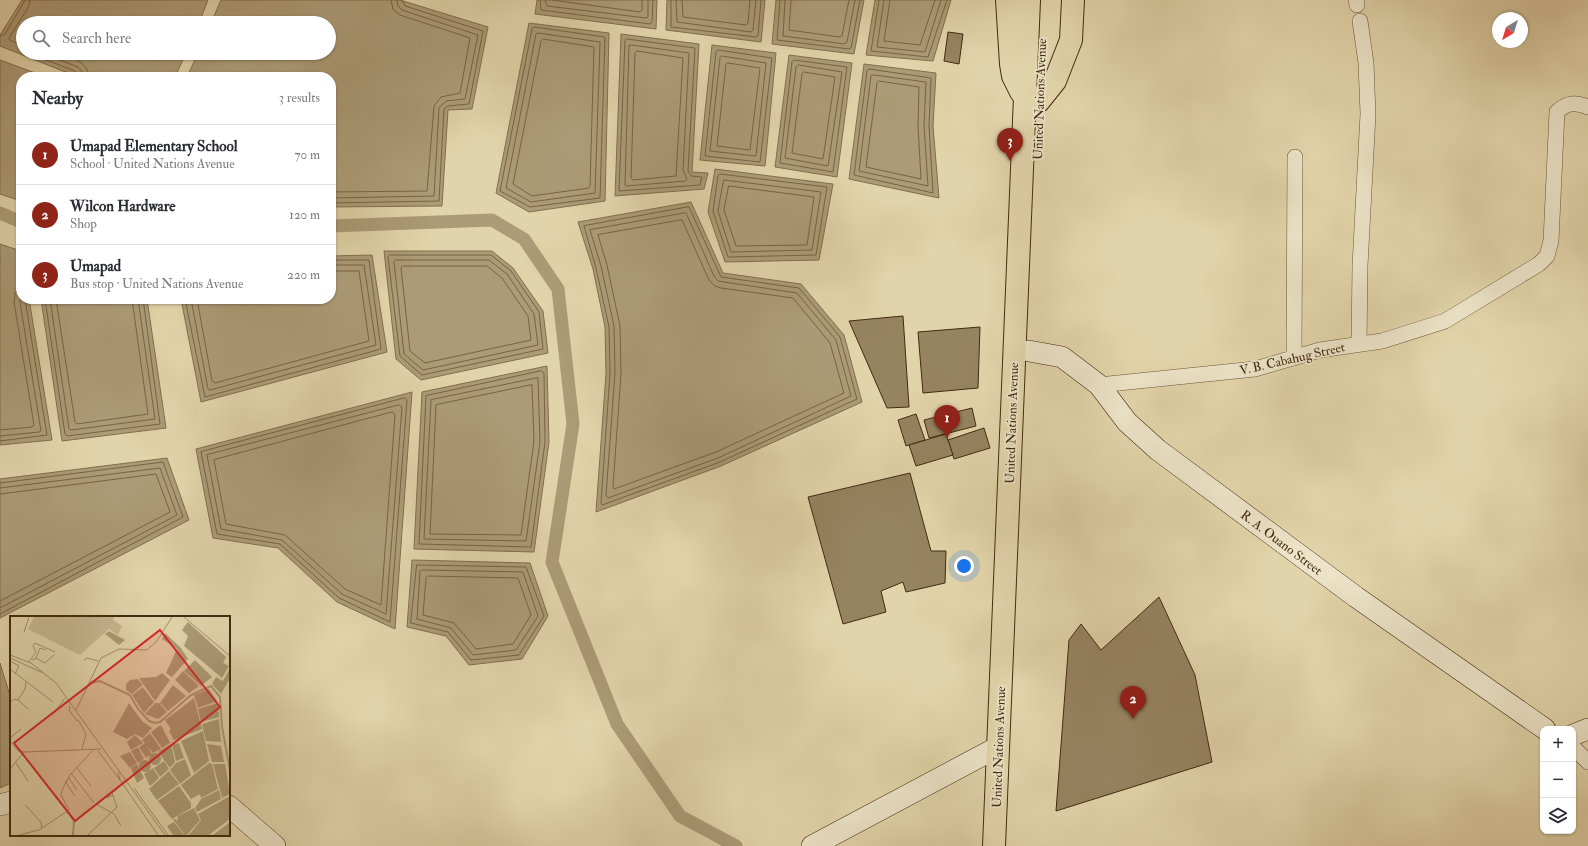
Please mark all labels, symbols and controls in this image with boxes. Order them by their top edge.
north arrow [1492,12,1528,48]
search box [16,16,336,60]
icon: search [30,27,52,49]
text: Search here [62,29,131,48]
street label: United Nations Avenue [1030,37,1050,160]
text: Nearby [32,88,83,109]
text: 3 results [279,90,320,106]
pin: 3 [997,128,1023,161]
text: Umapad Elementary School [70,137,238,156]
text: 1 [43,147,47,163]
text: 70 m [295,147,320,163]
text: School · United Nations Avenue [70,156,235,172]
text: Wilcon Hardware [70,197,176,216]
text: 2 [42,207,48,223]
text: 120 m [289,207,320,223]
text: Shop [70,216,97,232]
text: Umapad [70,257,121,276]
text: 3 [43,267,48,283]
text: 220 m [287,267,320,283]
text: Bus stop · United Nations Avenue [70,276,243,292]
street label: V. B. Cabahug Street [1238,339,1346,379]
street label: United Nations Avenue [1002,361,1022,484]
pin: 1 [934,405,960,438]
street label: R. A. Ouano Street [1237,507,1325,579]
your location [954,556,974,576]
inset map [10,616,230,836]
street label: United Nations Avenue [989,685,1009,808]
pin: 2 [1120,686,1146,719]
map controls [1540,726,1576,834]
button: + [1540,726,1576,762]
button: − [1540,762,1576,798]
button: layers [1540,798,1576,834]

